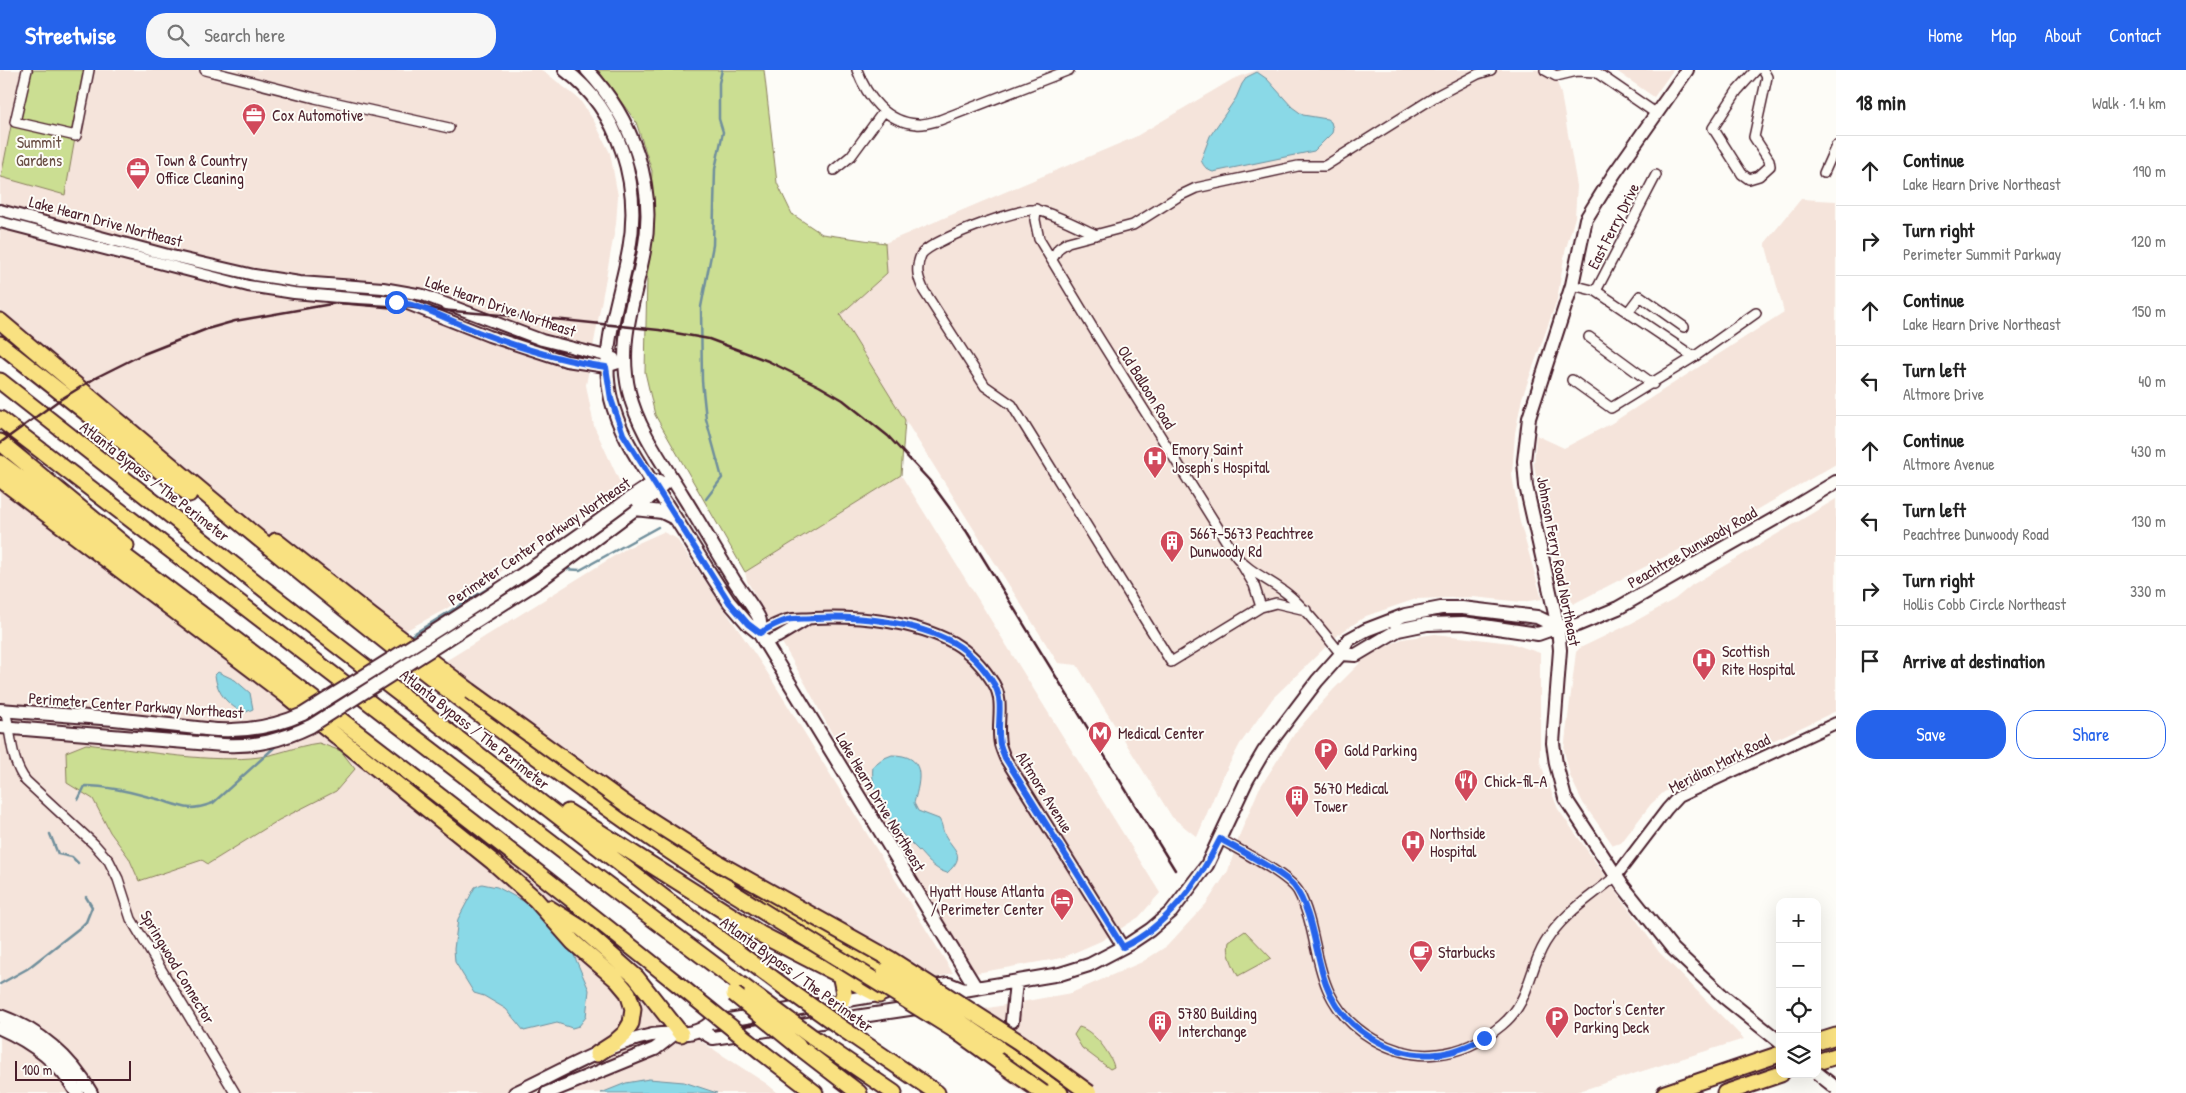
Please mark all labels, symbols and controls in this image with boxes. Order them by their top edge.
search box [146,13,496,58]
text: Streetwise [25,19,116,51]
icon: search [164,21,192,49]
text: Search here [204,22,285,48]
text: Home [1928,23,1963,48]
text: Map [1991,23,2016,48]
text: About [2044,23,2081,48]
text: Contact [2109,23,2161,48]
text: 18 min [1856,88,1906,117]
text: Walk · 1.4 km [2092,92,2166,114]
office icon: Cox Automotive [241,102,267,136]
place label: Cox Automotive [272,104,364,126]
park label: Summit Gardens [16,131,62,171]
text: Continue [1903,147,1964,173]
place label: Town & Country Office Cleaning [156,149,248,189]
office icon: Town & Country Office Cleaning [125,156,151,190]
icon: ahead [1856,157,1884,185]
text: 190 m [2133,160,2166,182]
text: Lake Hearn Drive Northeast [1903,173,2061,195]
street label: East Ferry Drive [1582,179,1644,273]
street label: Lake Hearn Drive Northeast [27,190,185,252]
text: Turn right [1903,217,1974,243]
icon: right [1856,227,1884,255]
text: 120 m [2131,230,2166,252]
text: Perimeter Summit Parkway [1903,243,2061,265]
street label: Lake Hearn Drive Northeast [423,270,580,342]
text: Continue [1903,287,1964,313]
route start [385,291,408,314]
icon: ahead [1856,297,1884,325]
text: 150 m [2132,300,2166,322]
text: Lake Hearn Drive Northeast [1903,313,2061,335]
street label: Old Balloon Road [1113,341,1181,433]
text: Turn left [1903,357,1966,383]
icon: left [1856,367,1884,395]
text: 40 m [2138,370,2166,392]
text: Altmore Drive [1903,383,1984,405]
street label: Atlanta Bypass / The Perimeter [76,416,234,546]
text: Continue [1903,427,1964,453]
icon: ahead [1856,437,1884,465]
place label: Emory Saint Joseph's Hospital [1172,438,1270,478]
text: 430 m [2131,440,2166,462]
hospital icon: Emory Saint Joseph's Hospital [1142,445,1168,479]
text: Altmore Avenue [1903,453,1995,475]
street label: Perimeter Center Parkway Northeast [444,471,635,610]
street label: Johnson Ferry Road Northeast [1532,474,1586,648]
text: Turn left [1903,497,1966,523]
street label: Peachtree Dunwoody Road [1623,501,1761,593]
icon: left [1856,507,1884,535]
text: 130 m [2131,510,2166,532]
place label: 5667-5673 Peachtree Dunwoody Rd [1190,522,1314,562]
text: Peachtree Dunwoody Road [1903,523,2049,545]
building icon: 5667-5673 Peachtree Dunwoody Rd [1159,529,1185,563]
text: Turn right [1903,567,1974,593]
icon: right [1856,577,1884,605]
text: 330 m [2130,580,2166,602]
text: Hollis Cobb Circle Northeast [1903,593,2066,615]
place label: Scottish Rite Hospital [1722,640,1796,680]
hospital icon: Scottish Rite Hospital [1691,647,1717,681]
icon: arrive [1856,647,1884,675]
text: Arrive at destination [1903,648,2045,674]
street label: Atlanta Bypass / The Perimeter [396,664,554,794]
street label: Perimeter Center Parkway Northeast [28,687,245,724]
button: Save [1856,710,2006,759]
button: Share [2016,710,2166,759]
metro station icon: Medical Center [1087,720,1113,754]
place label: Medical Center [1118,722,1205,744]
street label: Meridian Mark Road [1664,728,1774,798]
street label: Lake Hearn Drive Northeast [831,729,931,876]
parking icon: Gold Parking [1313,737,1339,771]
place label: Gold Parking [1344,739,1417,761]
street label: Altmore Avenue [1011,747,1079,837]
restaurant icon: Chick-fil-A [1453,768,1479,802]
place label: Chick-fil-A [1484,770,1548,792]
place label: 5670 Medical Tower [1314,777,1389,817]
building icon: 5670 Medical Tower [1284,784,1310,818]
place label: Northside Hospital [1430,822,1486,862]
hospital icon: Northside Hospital [1400,829,1426,863]
place label: Hyatt House Atlanta / Perimeter Center [929,880,1044,920]
hotel icon: Hyatt House Atlanta / Perimeter Center [1049,887,1075,921]
map controls [1776,898,1821,1078]
button: + [1776,898,1821,943]
street label: Springwood Connector [135,906,221,1028]
street label: Atlanta Bypass / The Perimeter [716,911,878,1037]
cafe icon: Starbucks [1408,939,1434,973]
place label: Starbucks [1438,941,1495,963]
button: − [1776,943,1821,988]
button: locate [1776,988,1821,1033]
place label: Doctor's Center Parking Deck [1574,998,1665,1038]
place label: 5780 Building Interchange [1178,1002,1257,1042]
parking icon: Doctor's Center Parking Deck [1544,1005,1570,1039]
building icon: 5780 Building Interchange [1147,1009,1173,1043]
route end [1473,1027,1496,1050]
button: layers [1776,1033,1821,1078]
scale bar [15,1058,131,1081]
text: 100 m [22,1060,52,1079]

